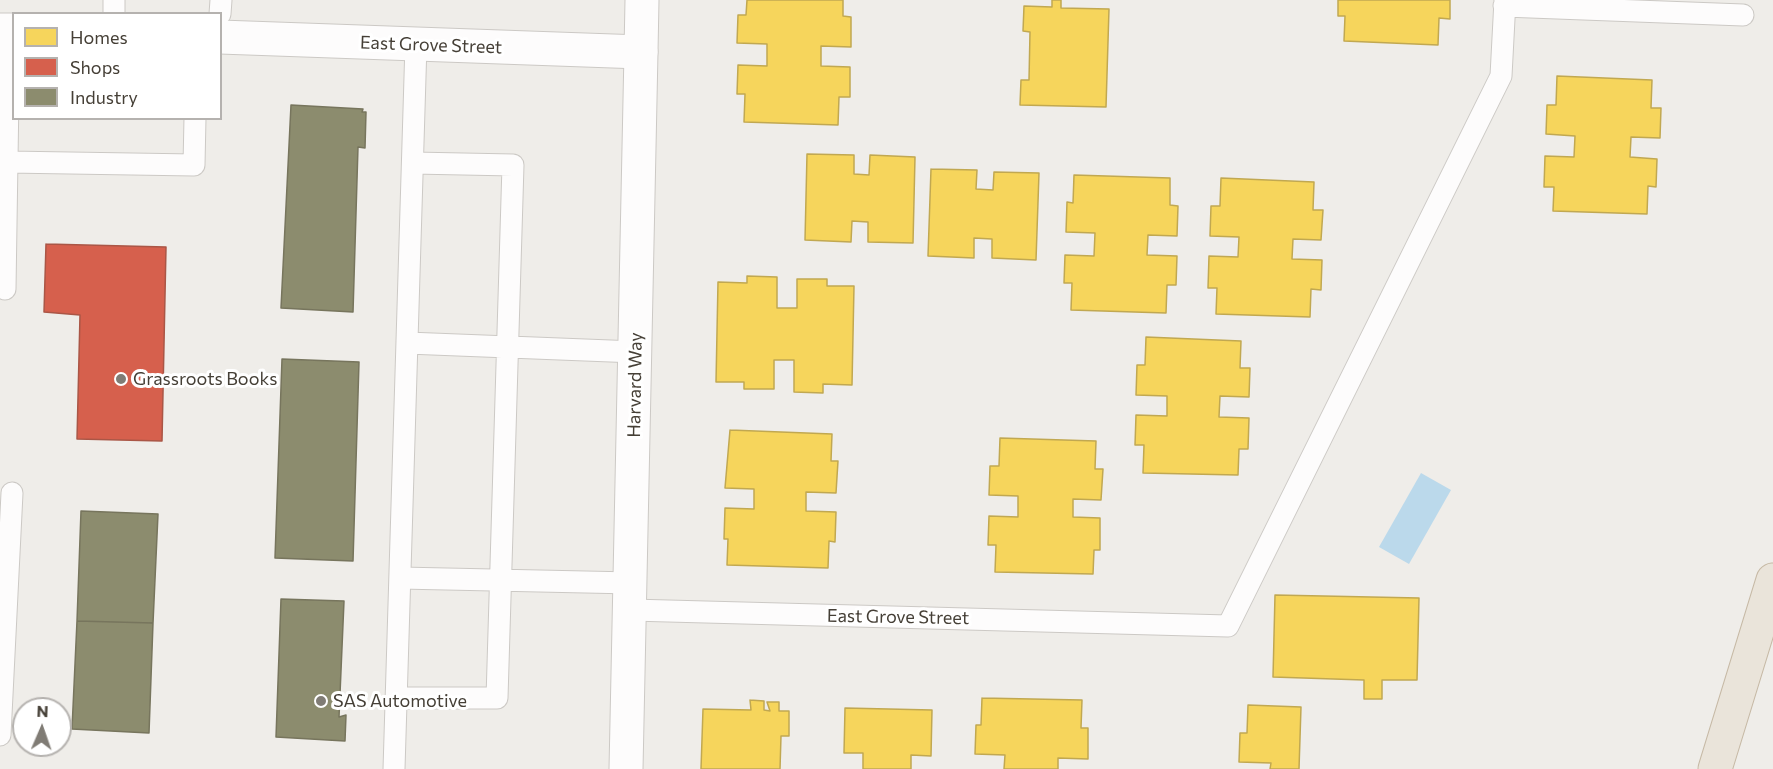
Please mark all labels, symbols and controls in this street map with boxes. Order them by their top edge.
legend [12,12,222,120]
text: Homes [70,26,128,48]
street label: East Grove Street [360,32,502,58]
text: Shops [70,56,120,78]
text: Industry [70,86,138,108]
street label: Harvard Way [623,332,647,438]
place label: Grassroots Books [133,368,277,390]
marker: Grassroots Books [114,372,128,386]
street label: East Grove Street [827,605,969,629]
place label: SAS Automotive [333,690,467,712]
marker: SAS Automotive [314,694,328,708]
north arrow [12,697,72,757]
text: N [36,701,49,720]

